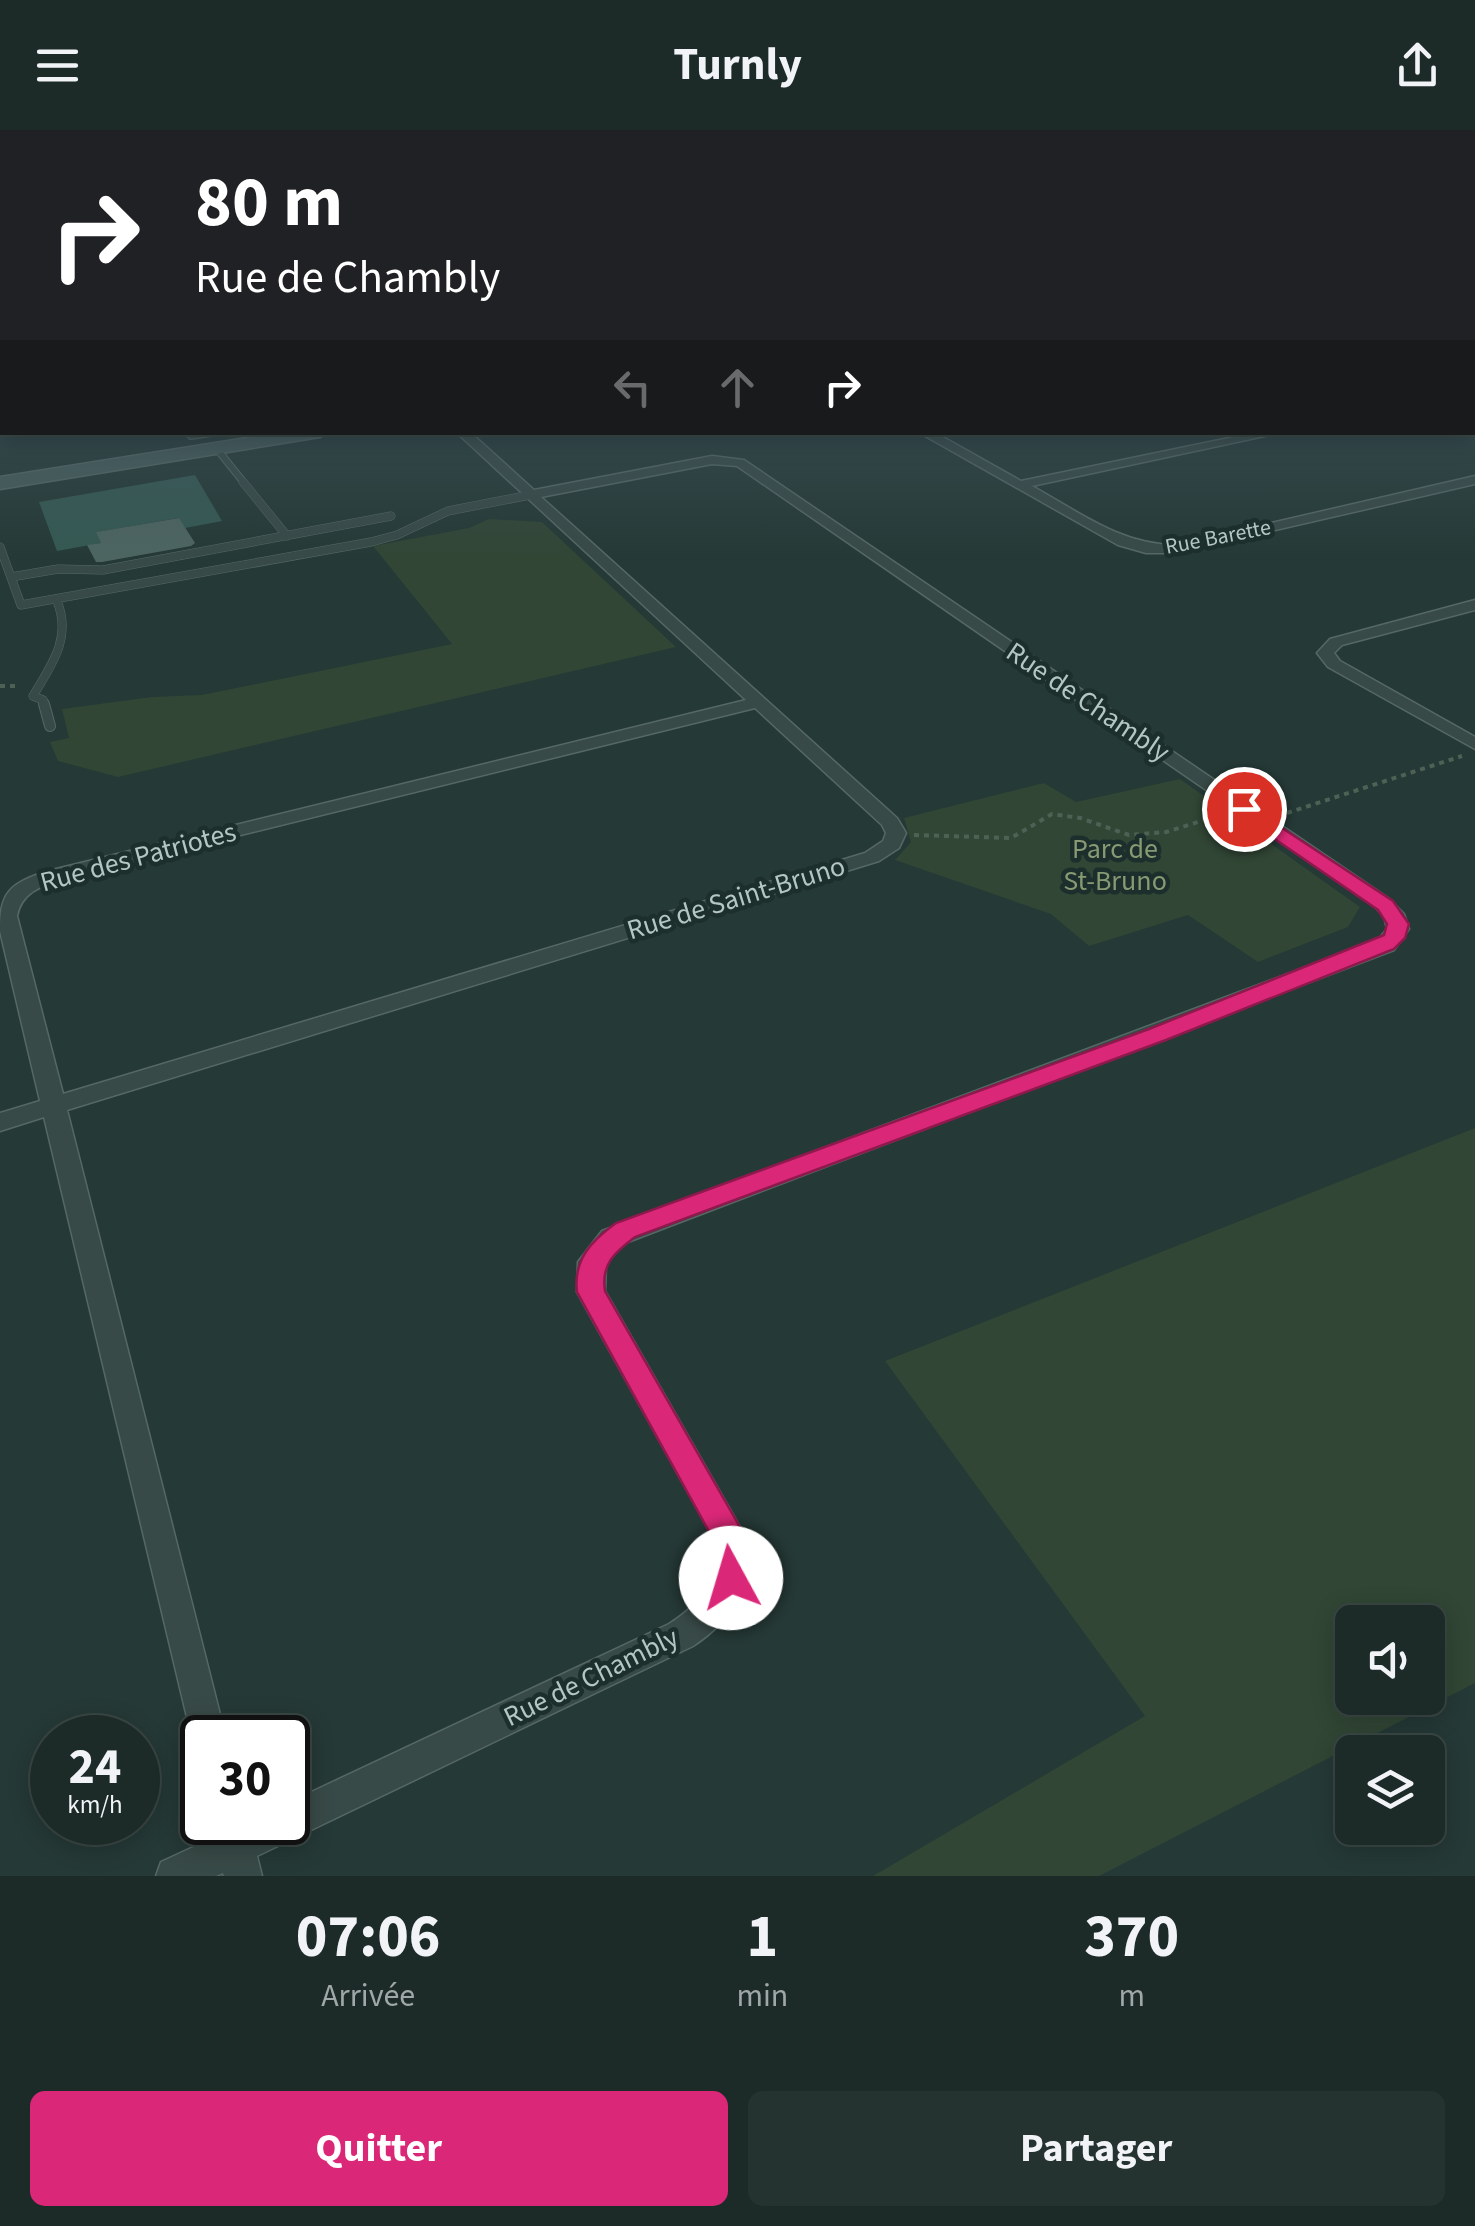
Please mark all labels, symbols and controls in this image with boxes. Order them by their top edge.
text: Turnly [673,33,802,97]
icon: menu [30,38,85,93]
icon: share [1390,38,1445,93]
text: 80 m [195,153,343,253]
icon: right [30,170,160,300]
text: Rue de Chambly [195,246,500,310]
icon: left [605,360,660,415]
icon: ahead [710,360,765,415]
icon: right [815,360,870,415]
street label: Rue Barette [1162,511,1274,563]
street label: Rue de Chambly [998,632,1178,772]
pin [1202,767,1287,852]
icon: arrive [1217,782,1272,837]
street label: Rue des Patriotes [36,812,240,902]
park label: Parc de St-Bruno [1063,829,1167,901]
street label: Rue de Saint-Bruno [622,846,850,950]
position arrow [679,1526,783,1630]
map controls [1335,1605,1445,1845]
button: sound [1335,1605,1445,1715]
street label: Rue de Chambly [497,1617,685,1737]
speed limit sign: 30 [180,1715,310,1845]
text: 24 [69,1732,121,1803]
button: layers [1335,1735,1445,1845]
text: km/h [67,1787,123,1823]
text: 07:06 [296,1895,441,1980]
text: 1 [747,1895,778,1980]
text: 370 [1084,1895,1179,1980]
text: Arrivée [321,1973,415,2019]
text: min [736,1973,788,2019]
text: m [1118,1973,1145,2019]
button: Quitter [30,2091,728,2206]
button: Partager [748,2091,1445,2206]

